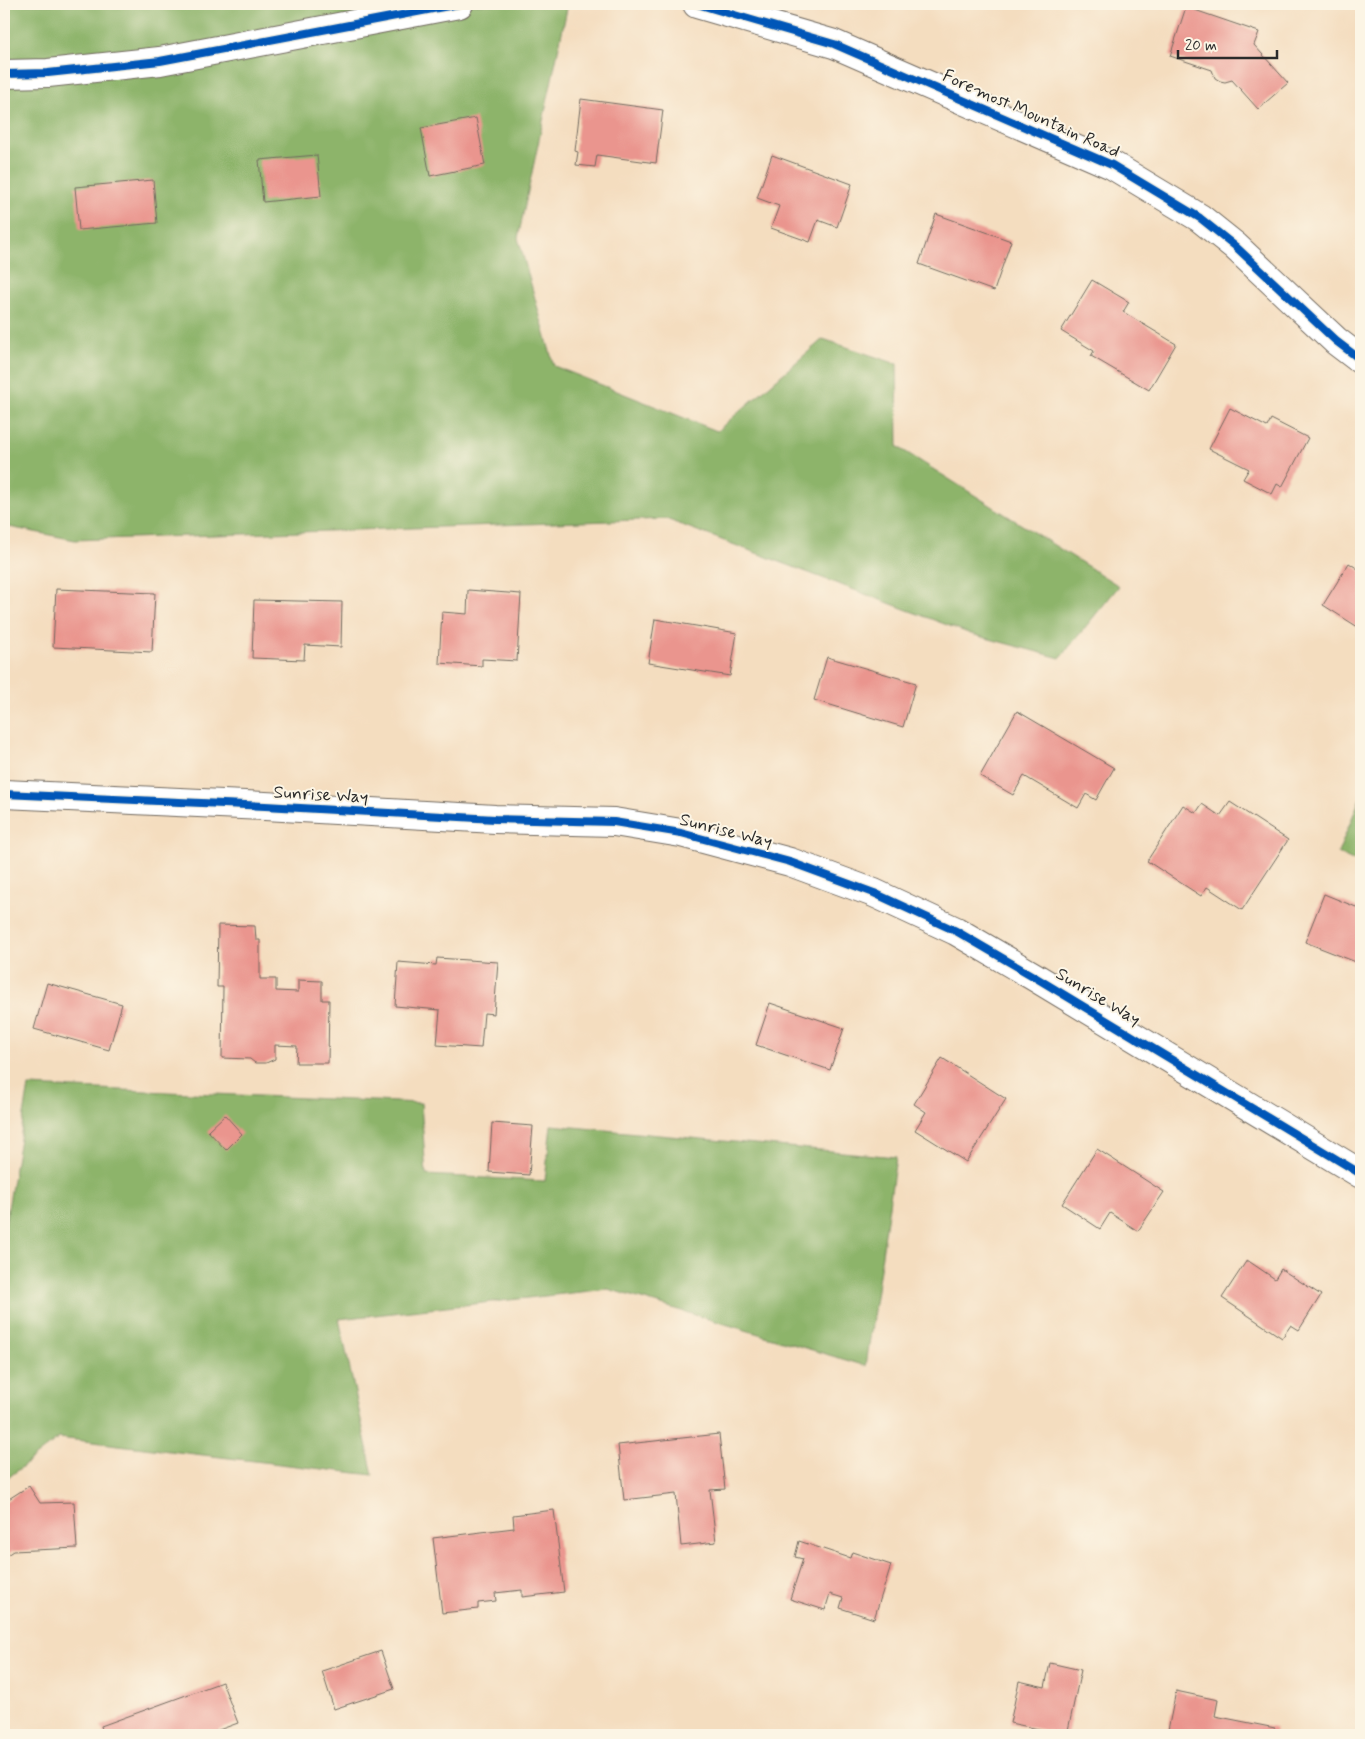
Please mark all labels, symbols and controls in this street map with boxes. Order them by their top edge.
scale bar [1178,28,1276,60]
text: 20 m [1185,36,1217,56]
street label: Foremost Mountain Road [939,64,1123,164]
street label: Sunrise Way [273,781,369,809]
street label: Sunrise Way [677,808,775,854]
street label: Sunrise Way [1051,962,1145,1032]

